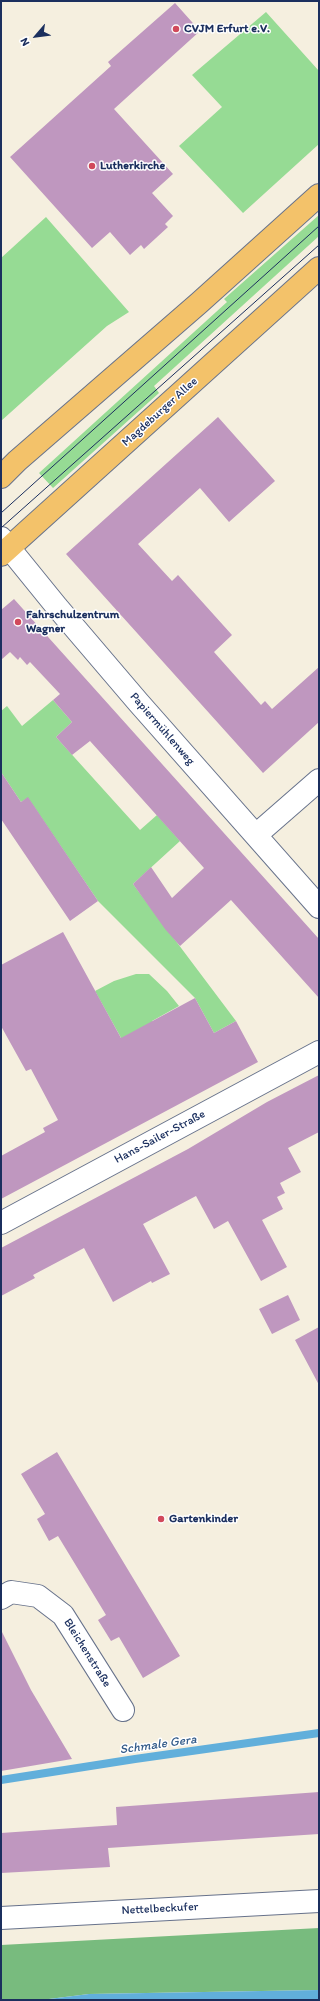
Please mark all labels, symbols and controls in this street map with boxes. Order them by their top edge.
north arrow [16,16,56,56]
place label: CVJM Erfurt e.V. [184,22,270,36]
marker: CVJM Erfurt e.V. [171,24,181,34]
text: N [17,36,32,48]
place label: Lutherkirche [100,159,165,173]
marker: Lutherkirche [87,161,97,171]
street label: Magdeburger Allee [119,374,201,450]
place label: Fahrschulzentrum Wagner [26,608,119,636]
marker: Fahrschulzentrum Wagner [13,617,23,627]
street label: Papiermühlenweg [127,690,197,768]
street label: Hans-Sailer-Straße [112,1107,208,1167]
place label: Gartenkinder [169,1512,238,1526]
marker: Gartenkinder [156,1514,166,1524]
street label: Bleichenstraße [60,1616,114,1690]
water label: Schmale Gera [119,1732,197,1758]
street label: Nettelbeckufer [121,1900,199,1918]

